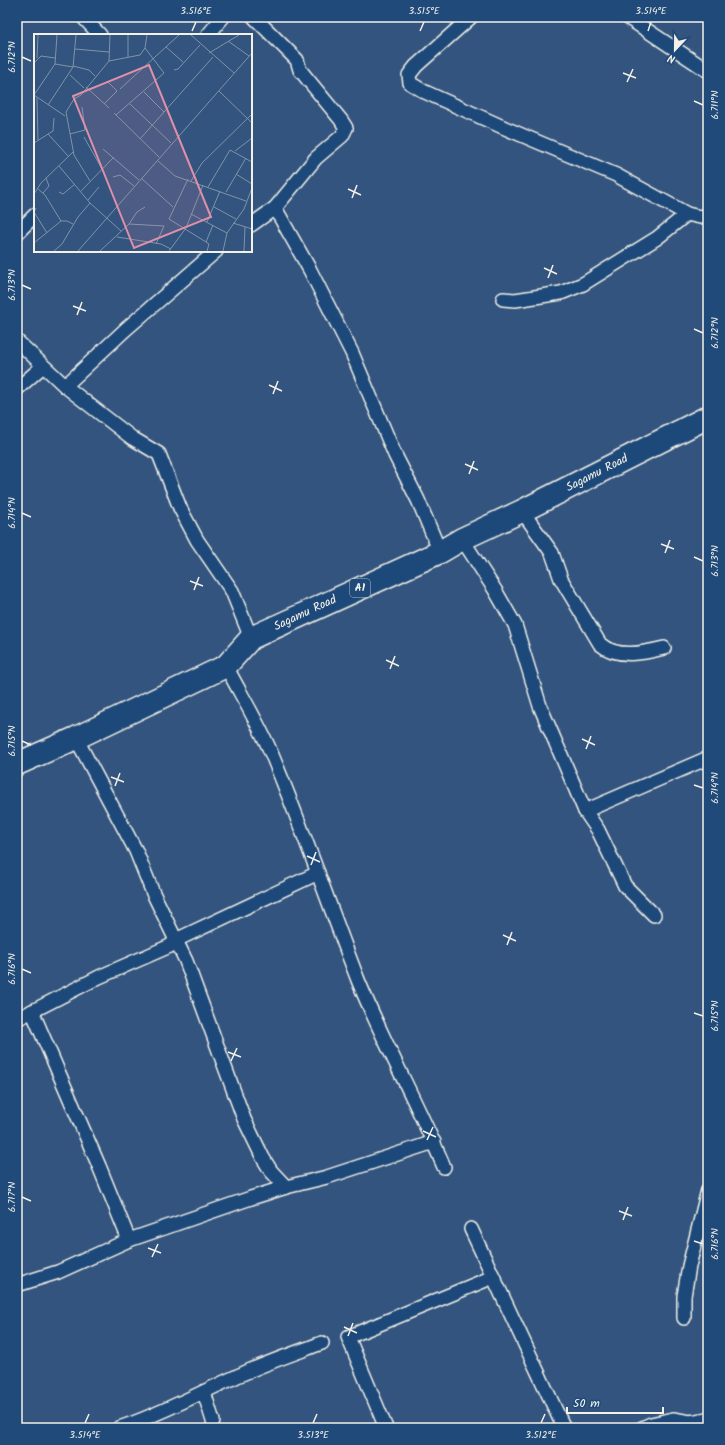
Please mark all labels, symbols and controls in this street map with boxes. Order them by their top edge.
text: 3.516°E [180,3,213,19]
text: 3.515°E [408,3,441,19]
text: 3.514°E [635,3,668,19]
north arrow [655,30,695,70]
inset map [34,34,252,252]
text: 6.712°N [4,41,20,73]
text: N [665,49,678,68]
text: 6.711°N [707,90,723,119]
text: 6.713°N [4,269,20,301]
text: 6.712°N [707,317,723,349]
street label: Sagamu Road [563,449,632,497]
text: 6.714°N [4,497,20,529]
text: 6.713°N [707,545,723,577]
road number: A1 [350,579,370,597]
street label: Sagamu Road [270,590,341,636]
text: 6.715°N [4,725,20,757]
text: 6.714°N [707,772,723,804]
text: 6.716°N [4,953,20,985]
text: 6.715°N [707,1000,723,1032]
text: 6.717°N [4,1182,20,1212]
text: 6.716°N [707,1228,723,1260]
scale bar [567,1389,663,1415]
text: 50 m [573,1394,600,1413]
text: 3.514°E [69,1427,102,1443]
text: 3.513°E [297,1427,330,1443]
text: 3.512°E [525,1427,558,1443]

